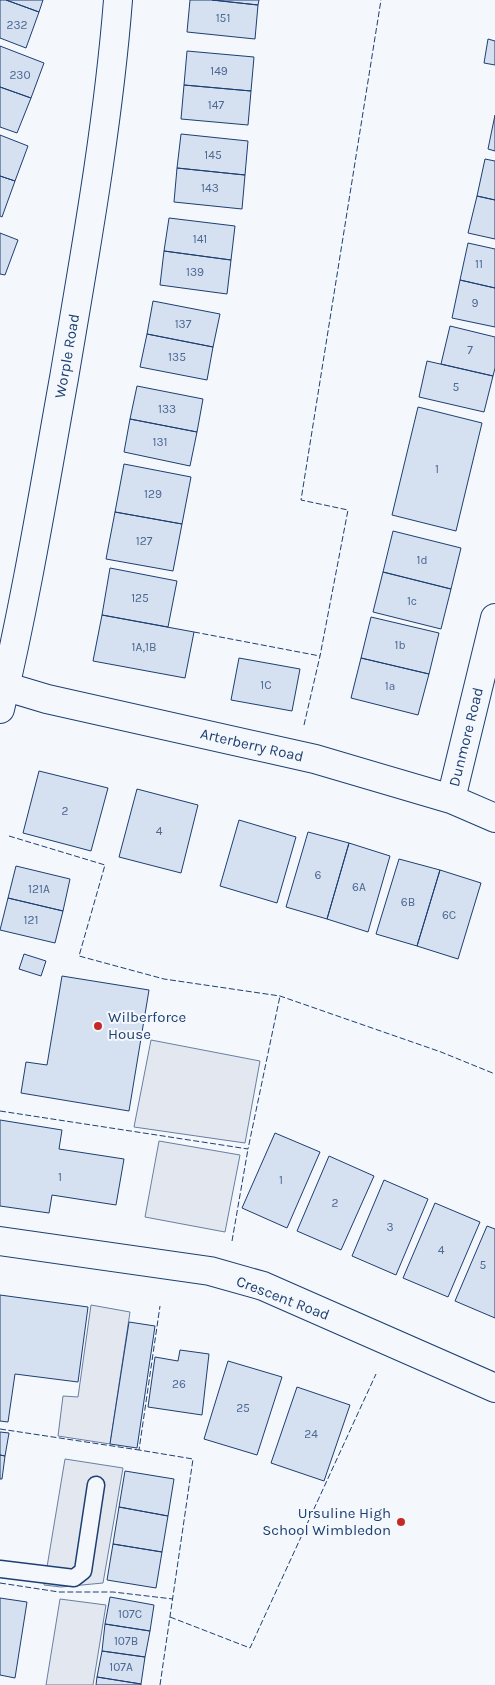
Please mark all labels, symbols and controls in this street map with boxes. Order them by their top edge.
house number: 151 [216,11,230,25]
house number: 232 [7,18,28,32]
house number: 149 [210,64,228,78]
house number: 230 [9,68,31,82]
house number: 147 [208,98,225,112]
house number: 145 [204,148,222,162]
house number: 143 [201,181,219,195]
house number: 141 [193,232,207,246]
house number: 11 [475,257,483,271]
house number: 139 [186,265,204,279]
house number: 9 [472,296,479,310]
street label: Worple Road [51,312,83,400]
house number: 137 [175,317,192,331]
house number: 7 [467,343,473,357]
house number: 135 [168,350,186,364]
house number: 5 [453,380,460,394]
house number: 133 [158,402,176,416]
house number: 131 [152,435,168,449]
house number: 1 [435,462,439,476]
house number: 129 [144,487,162,501]
house number: 127 [136,534,153,548]
house number: 1d [416,553,428,567]
house number: 125 [131,591,149,605]
house number: 1c [407,594,417,608]
house number: 1b [394,638,406,652]
house number: 1A,1B [132,640,156,654]
house number: 1C [260,678,272,692]
house number: 1a [385,679,395,693]
street label: Dunmore Road [445,686,487,788]
street label: Arterberry Road [199,724,305,766]
house number: 2 [62,804,69,818]
house number: 4 [156,824,163,838]
house number: 6 [315,868,322,882]
house number: 6A [352,880,366,894]
house number: 121A [28,882,50,896]
house number: 6B [401,895,415,909]
house number: 6C [442,908,456,922]
house number: 121 [24,913,38,927]
place label: Wilberforce House [108,1008,186,1043]
marker: Wilberforce House [92,1020,104,1032]
house number: 1 [58,1170,62,1184]
house number: 1 [279,1173,283,1187]
house number: 2 [332,1196,339,1210]
house number: 3 [386,1220,394,1234]
house number: 4 [438,1243,445,1257]
house number: 5 [480,1258,487,1272]
street label: Crescent Road [234,1272,332,1324]
house number: 26 [172,1377,186,1391]
house number: 25 [236,1401,250,1415]
house number: 24 [304,1427,318,1441]
place label: Ursuline High School Wimbledon [262,1504,391,1539]
marker: Ursuline High School Wimbledon [395,1516,407,1528]
house number: 107C [118,1607,142,1621]
house number: 107B [114,1634,138,1648]
house number: 107A [109,1660,133,1674]

